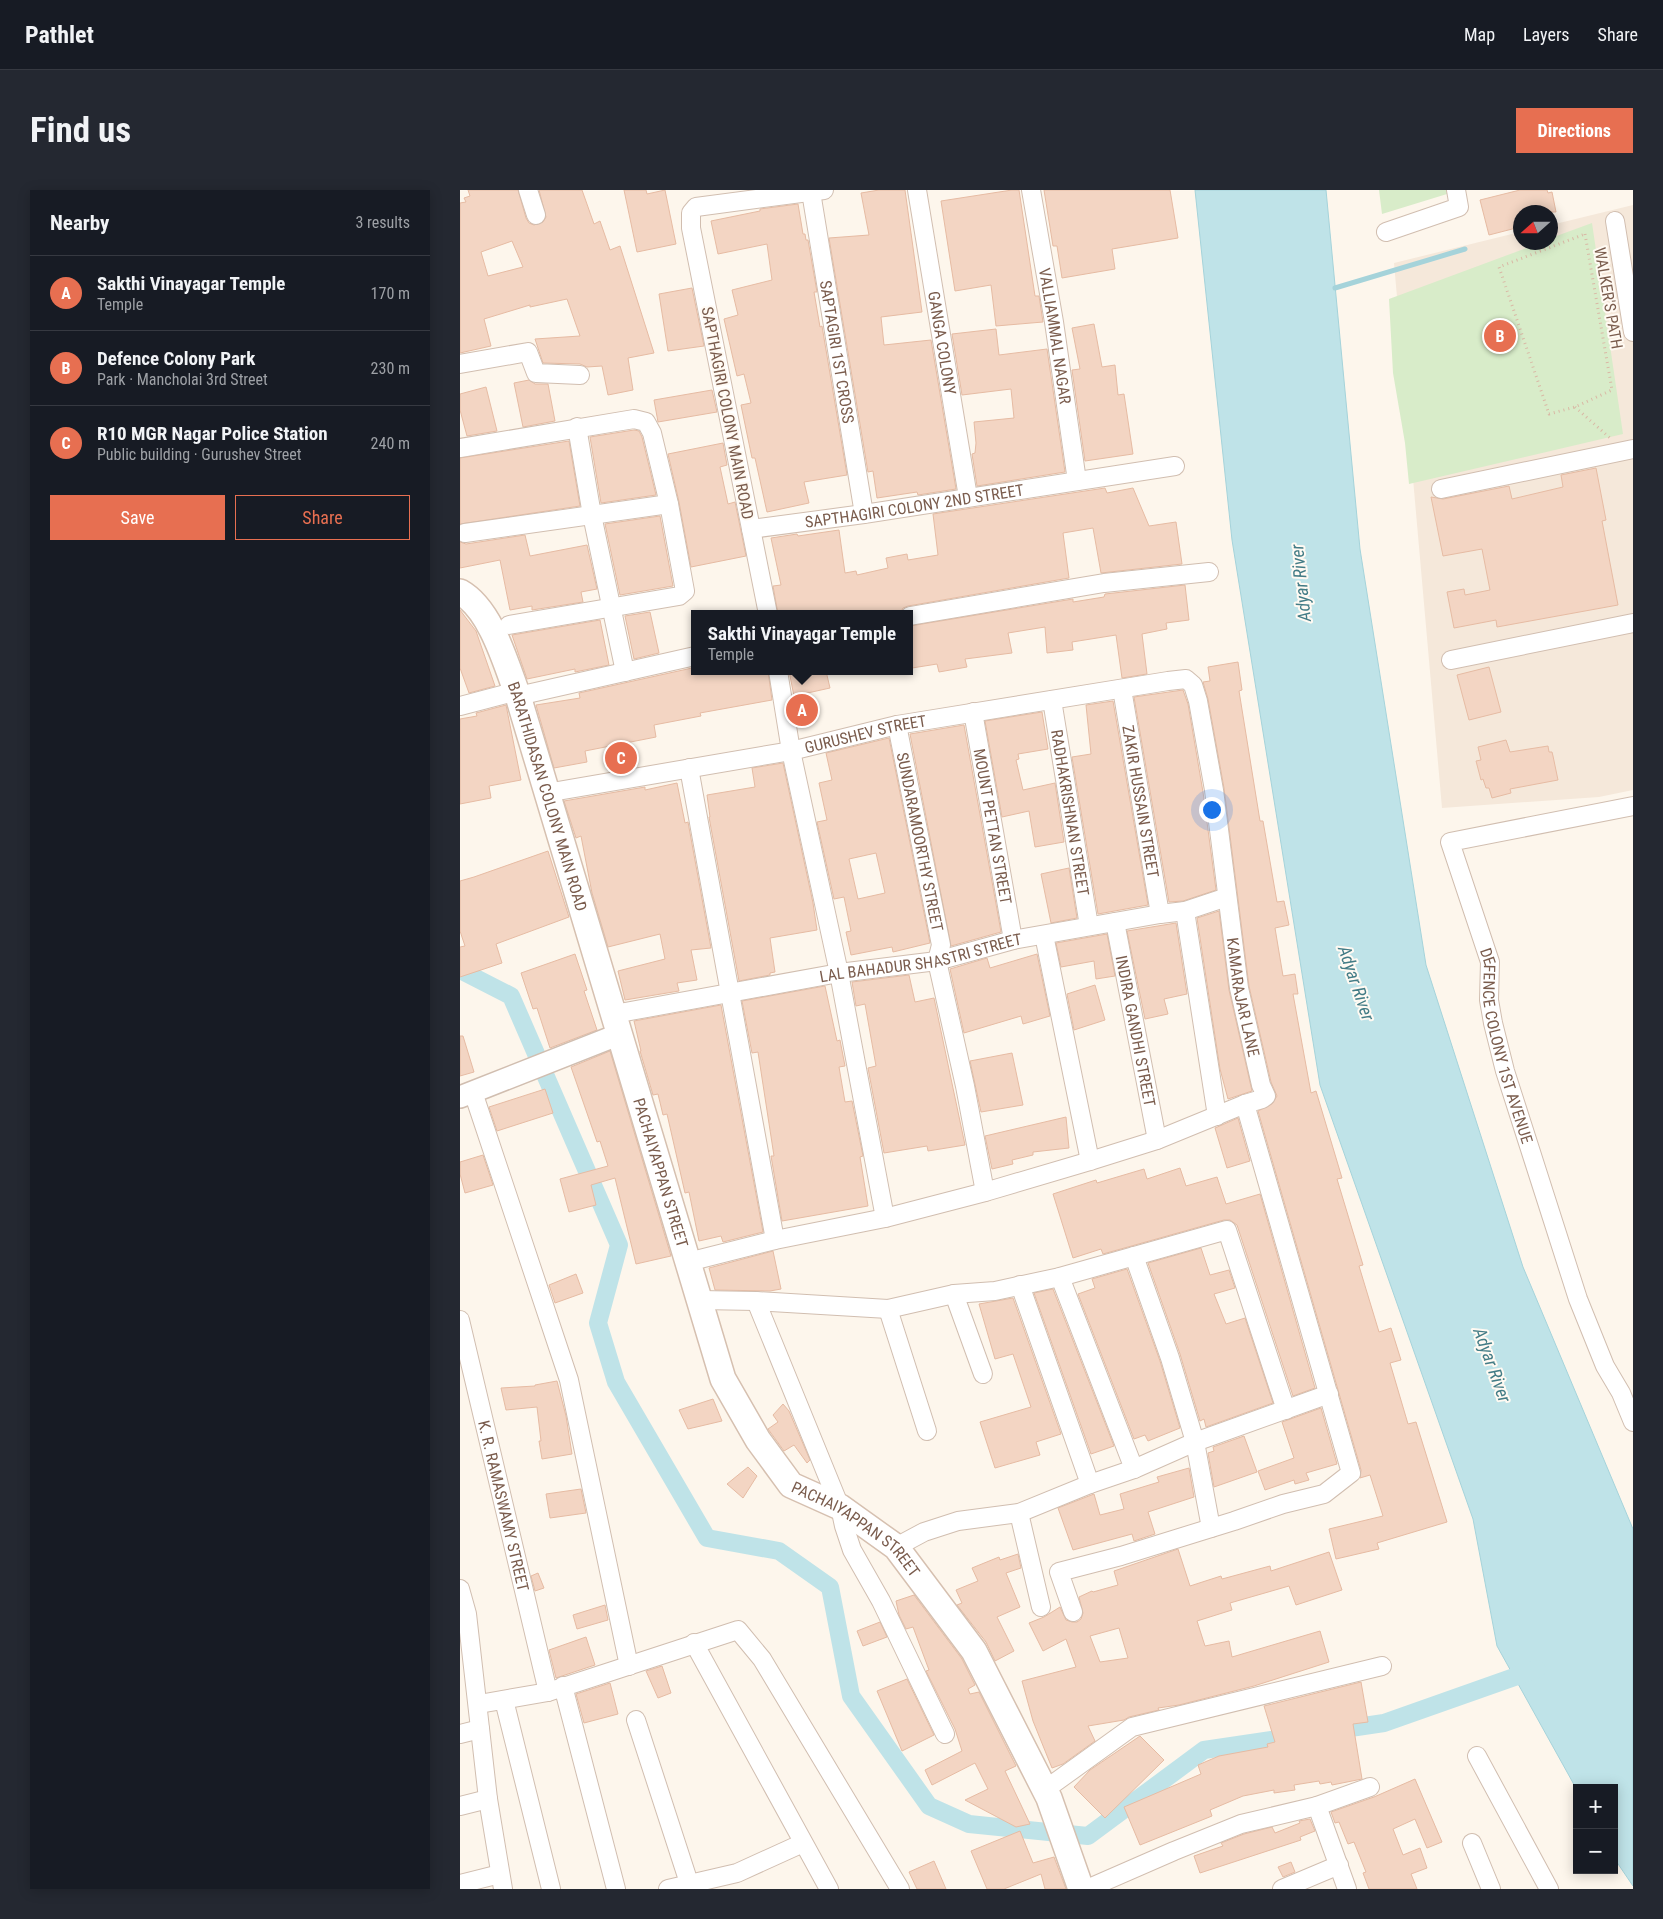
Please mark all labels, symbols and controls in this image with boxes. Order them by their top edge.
text: Pathlet [25,21,94,49]
text: Map [1464,24,1495,45]
text: Layers [1523,24,1570,45]
text: Share [1598,24,1638,45]
button: Directions [1516,108,1633,153]
text: Find us [30,110,131,151]
north arrow [1513,205,1558,250]
text: Nearby [50,211,109,235]
text: 3 results [355,213,410,232]
street label: WALKER'S PATH [1590,246,1627,350]
street label: VALLIAMMAL NAGAR [1035,267,1075,406]
text: Sakthi Vinayagar Temple [97,272,285,295]
street label: SAPTAGIRI 1ST CROSS [816,279,858,425]
text: A [61,284,71,303]
text: 170 m [371,284,410,303]
street label: GANGA COLONY [924,290,960,397]
text: Temple [97,295,143,314]
street label: SAPTHAGIRI COLONY MAIN ROAD [698,305,757,521]
pin: B [1484,317,1516,355]
text: Defence Colony Park [97,347,255,370]
text: B [62,359,70,378]
text: 230 m [371,359,410,378]
text: Park · Mancholai 3rd Street [97,370,268,389]
text: R10 MGR Nagar Police Station [97,422,328,445]
text: C [61,434,71,453]
text: 240 m [371,434,410,453]
text: Public building · Gurushev Street [97,445,302,464]
street label: SAPTHAGIRI COLONY 2ND STREET [804,480,1025,532]
button: Save [50,495,225,540]
button: Share [235,495,410,540]
water label: Adyar River [1286,543,1315,624]
popup [691,610,913,675]
text: Sakthi Vinayagar Temple [708,622,896,645]
text: Temple [708,645,754,664]
street label: BARATHIDASAN COLONY MAIN ROAD [504,679,591,913]
pin: A [786,691,818,729]
street label: GURUSHEV STREET [803,711,928,757]
street label: ZAKIR HUSSAIN STREET [1118,724,1163,879]
street label: RADHAKRISHNAN STREET [1047,728,1093,897]
pin: C [605,739,637,777]
street label: MOUNT PETTAN STREET [970,747,1016,906]
street label: SUNDARAMOORTHY STREET [893,751,947,933]
your location [1199,797,1225,823]
street label: LAL BAHADUR SHASTRI STREET [818,930,1023,986]
street label: KAMARAJAR LANE [1223,936,1263,1059]
water label: Adyar River [1334,942,1379,1024]
street label: DEFENCE COLONY 1ST AVENUE [1476,945,1537,1146]
street label: INDIRA GANDHI STREET [1112,954,1159,1108]
street label: PACHAIYAPPAN STREET [629,1096,692,1250]
water label: Adyar River [1469,1324,1516,1406]
street label: K. R. RAMASWAMY STREET [474,1419,533,1593]
street label: PACHAIYAPPAN STREET [789,1478,924,1581]
map controls [1573,1784,1618,1874]
button: + [1573,1784,1618,1829]
button: − [1573,1829,1618,1874]

